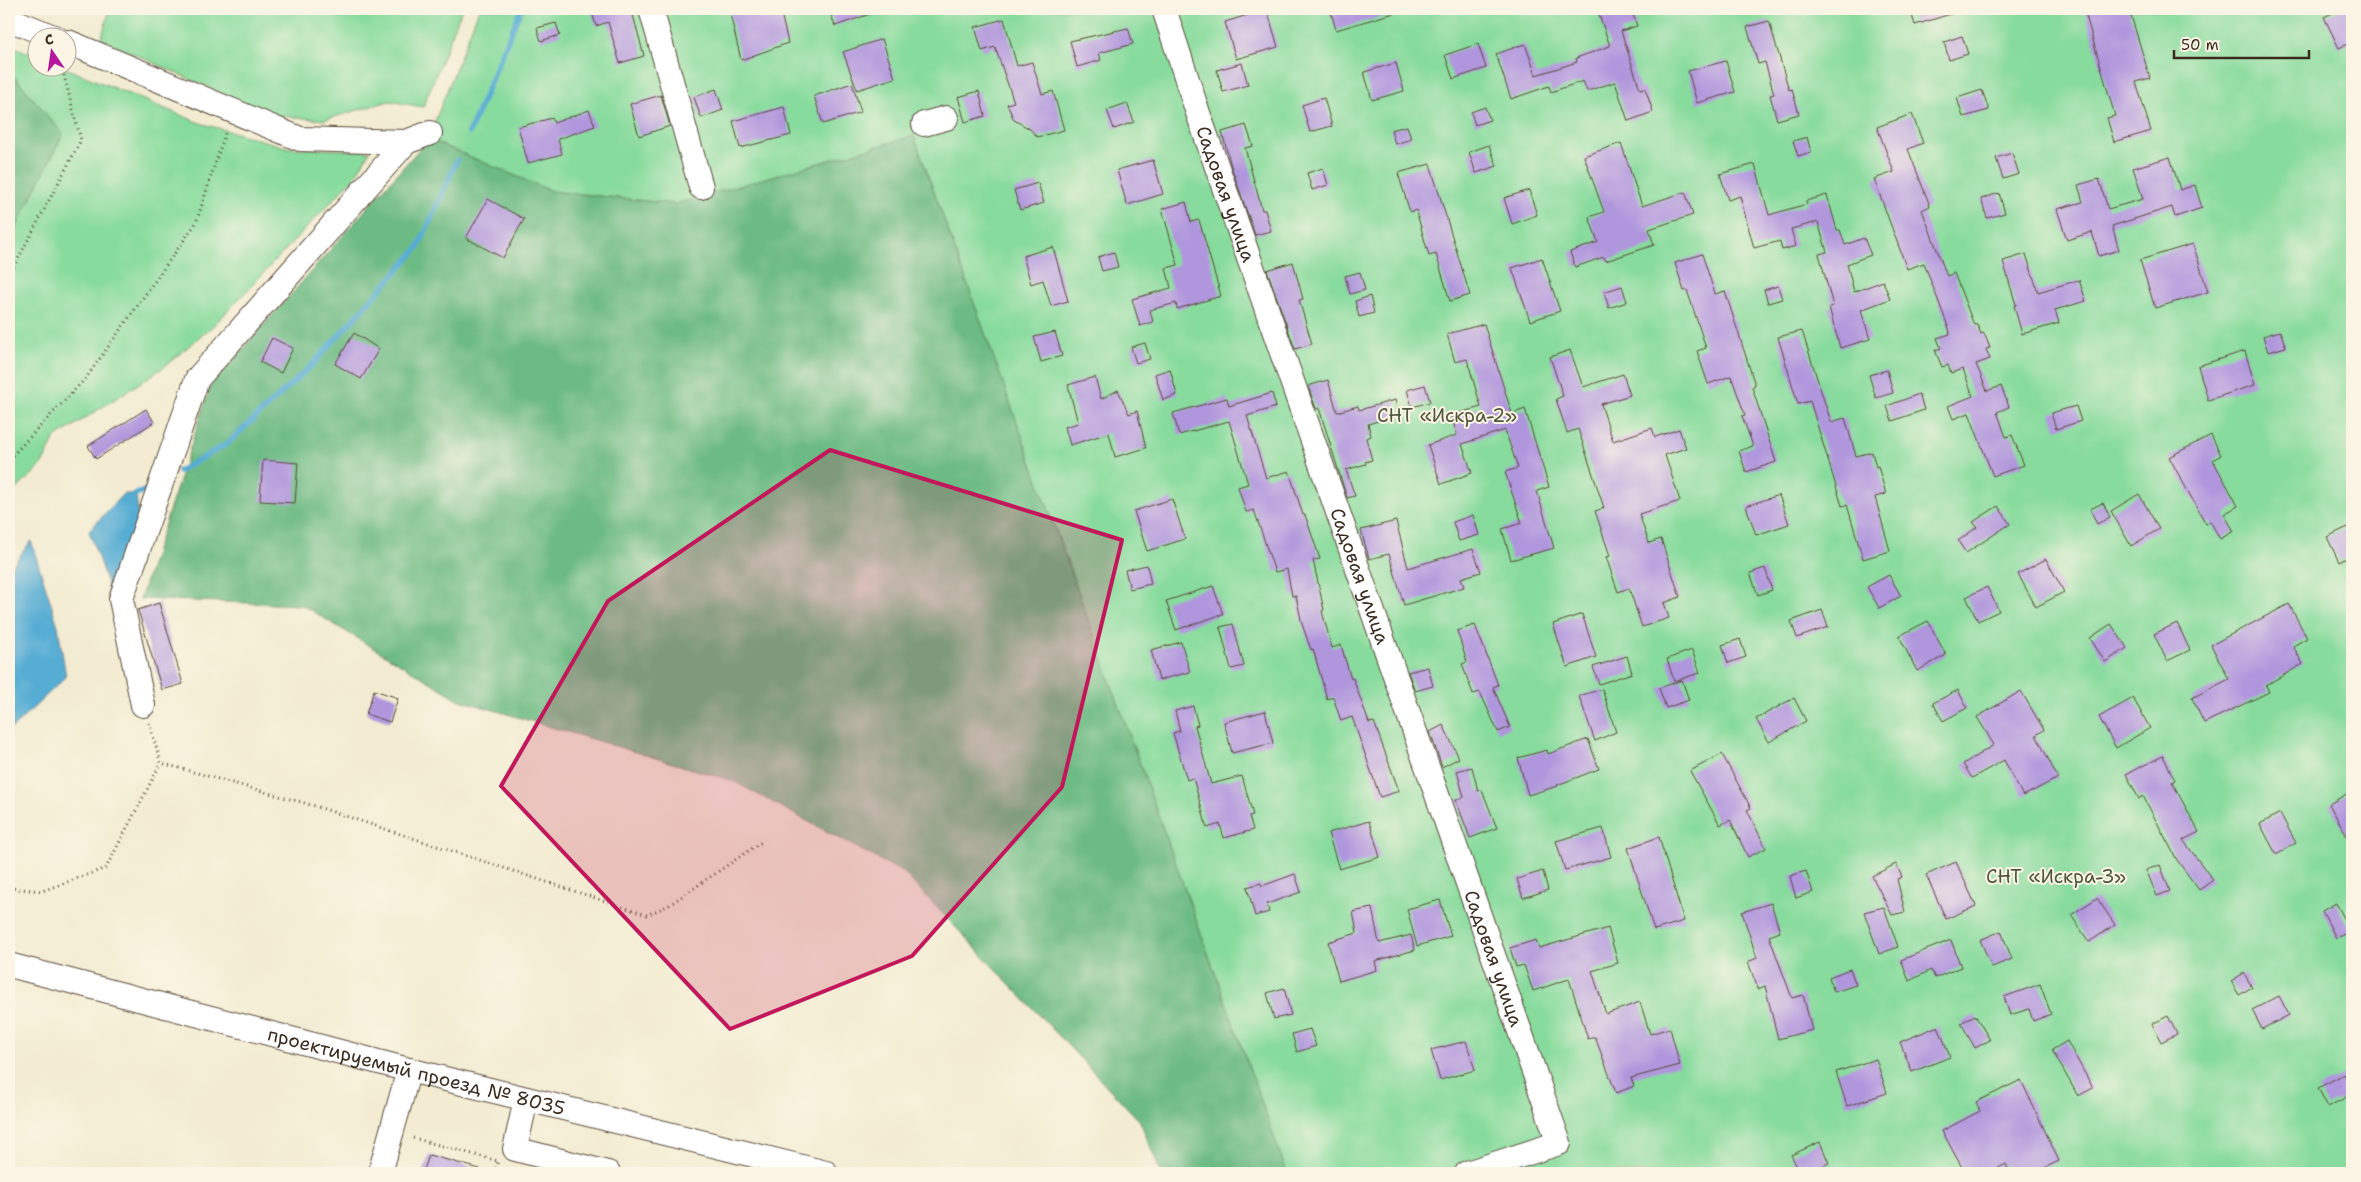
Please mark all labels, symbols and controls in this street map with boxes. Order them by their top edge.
north arrow [28,28,78,78]
scale bar [2174,28,2308,60]
text: С [43,30,55,49]
text: 50 m [2181,35,2219,55]
street label: Садовая улица [1190,122,1261,266]
park label: СНТ «Искра-2» [1377,403,1517,428]
street label: Садовая улица [1324,505,1395,648]
park label: СНТ «Искра-3» [1986,864,2126,889]
street label: Садовая улица [1458,887,1529,1030]
street label: проектируемый проезд № 8035 [265,1021,568,1121]

